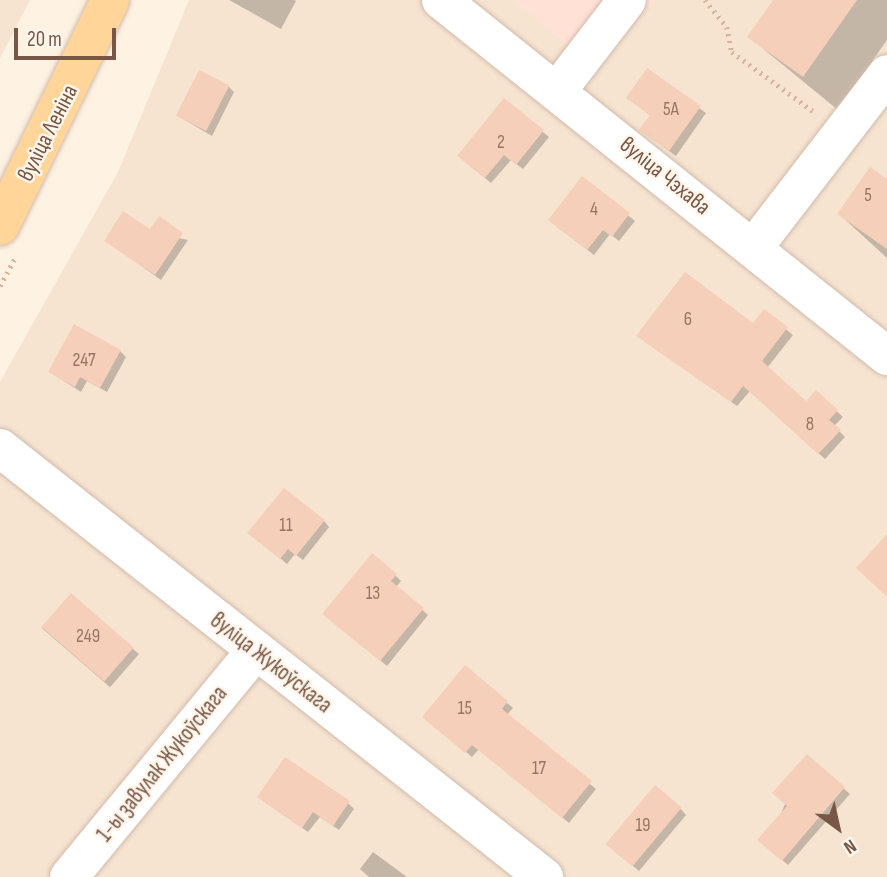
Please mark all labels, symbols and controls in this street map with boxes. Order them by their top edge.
scale bar [18,14,119,58]
text: 20 m [27,27,62,52]
street label: вуліца Леніна [12,80,84,186]
house number: 5А [663,99,679,121]
street label: вуліца Чэхава [614,131,716,221]
house number: 2 [497,132,505,154]
house number: 5 [864,185,872,207]
house number: 4 [590,199,598,221]
house number: 6 [684,309,692,331]
house number: 247 [72,350,96,372]
house number: 8 [806,414,814,436]
house number: 11 [279,515,293,537]
house number: 13 [366,583,380,605]
street label: вуліца Жукоўскага [205,607,337,719]
house number: 249 [76,626,100,648]
street label: 1-ы завулак Жукоўскага [91,681,233,847]
house number: 15 [458,698,472,720]
house number: 17 [532,758,546,780]
north arrow [803,793,873,863]
house number: 19 [635,815,651,837]
text: N [839,834,860,858]

